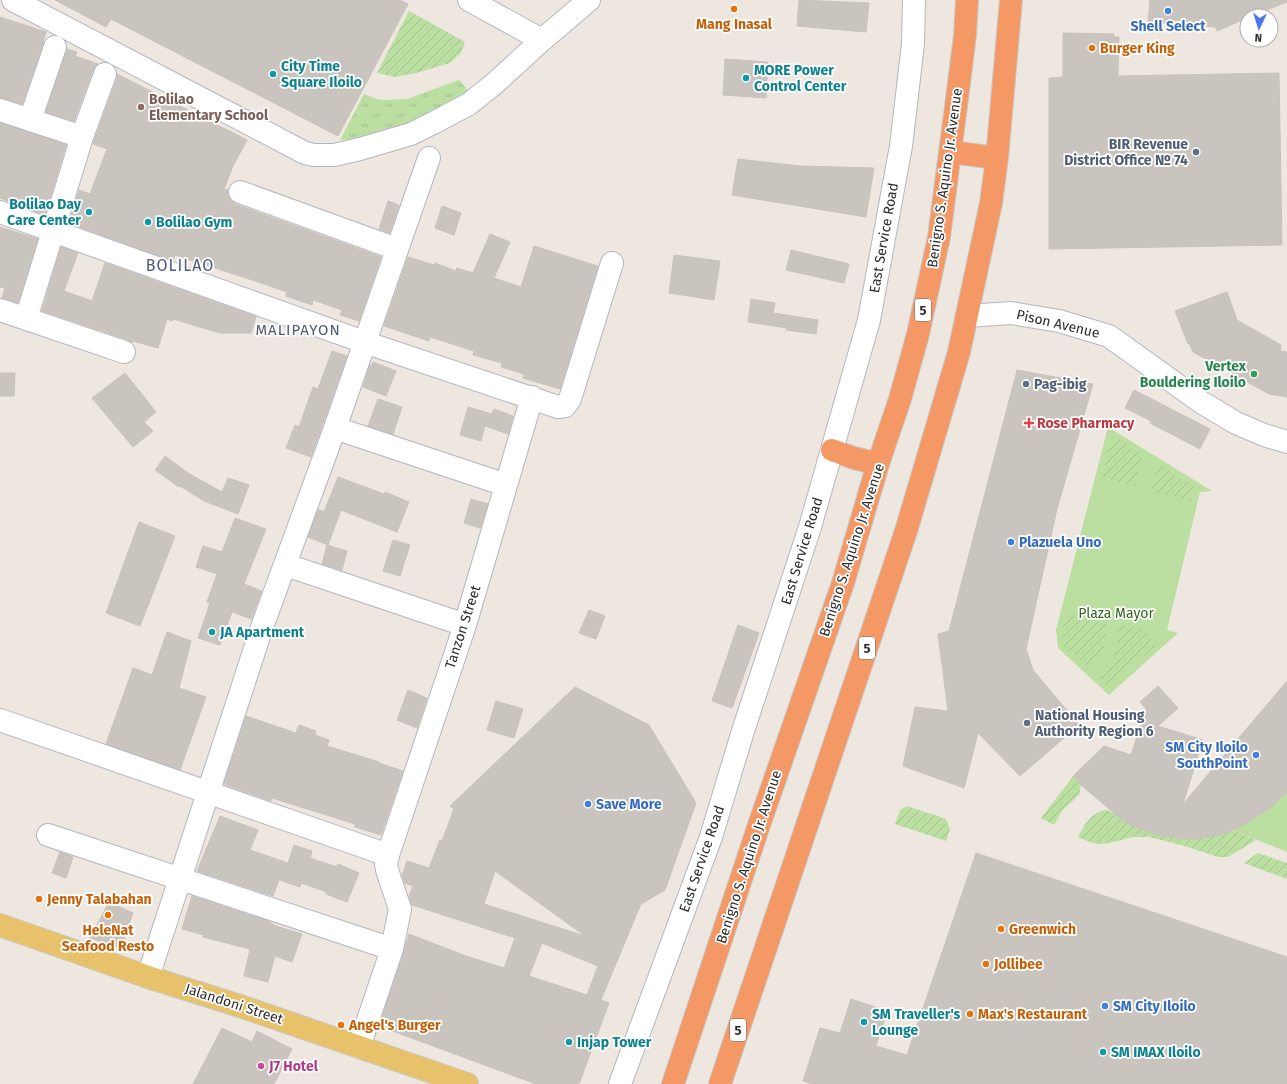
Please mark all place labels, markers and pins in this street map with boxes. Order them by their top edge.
marker: Mang Inasal [729,4,739,14]
marker: Shell Select [1163,6,1173,16]
place label: Mang Inasal [696,16,773,33]
place label: Shell Select [1130,18,1206,35]
place label: Burger King [1100,40,1175,57]
marker: Burger King [1087,43,1097,53]
place label: City Time Square Iloilo [281,58,362,91]
place label: MORE Power Control Center [754,62,847,95]
marker: City Time Square Iloilo [268,69,278,79]
marker: MORE Power Control Center [741,73,751,83]
place label: Bolilao Elementary School [149,91,269,124]
marker: Bolilao Elementary School [136,102,146,112]
place label: BIR Revenue District Office № 74 [1064,136,1188,169]
marker: BIR Revenue District Office № 74 [1191,147,1201,157]
place label: Bolilao Day Care Center [7,196,82,229]
marker: Bolilao Day Care Center [84,207,94,217]
place label: Bolilao Gym [156,214,232,231]
marker: Bolilao Gym [143,217,153,227]
place label: Vertex Bouldering Iloilo [1140,358,1247,391]
marker: Vertex Bouldering Iloilo [1249,369,1259,379]
place label: Pag-ibig [1034,376,1087,393]
marker: Pag-ibig [1021,379,1031,389]
place label: Rose Pharmacy [1037,415,1135,432]
marker: Rose Pharmacy [1024,418,1034,428]
place label: Plazuela Uno [1019,534,1102,551]
marker: Plazuela Uno [1006,537,1016,547]
place label: JA Apartment [219,624,305,641]
marker: JA Apartment [207,627,217,637]
place label: National Housing Authority Region 6 [1034,707,1154,740]
marker: National Housing Authority Region 6 [1022,718,1032,728]
place label: SM City Iloilo SouthPoint [1165,739,1249,772]
marker: SM City Iloilo SouthPoint [1251,750,1261,760]
place label: Save More [596,796,662,813]
marker: Save More [583,799,593,809]
place label: Jenny Talabahan [46,891,152,908]
marker: Jenny Talabahan [34,894,44,904]
marker: HeleNat Seafood Resto [103,910,113,920]
place label: Greenwich [1009,921,1076,938]
place label: HeleNat Seafood Resto [62,922,154,955]
marker: Greenwich [996,924,1006,934]
place label: Jollibee [993,956,1043,973]
marker: Jollibee [981,959,991,969]
place label: SM City Iloilo [1113,998,1196,1015]
marker: SM City Iloilo [1100,1001,1110,1011]
place label: SM Traveller's Lounge [872,1006,961,1039]
place label: Max's Restaurant [978,1006,1088,1023]
marker: Max's Restaurant [965,1009,975,1019]
place label: Angel's Burger [348,1017,441,1034]
marker: SM Traveller's Lounge [859,1017,869,1027]
marker: Angel's Burger [336,1020,346,1030]
place label: Injap Tower [577,1034,652,1051]
marker: Injap Tower [564,1037,574,1047]
place label: SM IMAX Iloilo [1111,1044,1201,1061]
marker: SM IMAX Iloilo [1098,1047,1108,1057]
place label: J7 Hotel [268,1058,319,1075]
marker: J7 Hotel [256,1061,266,1071]

